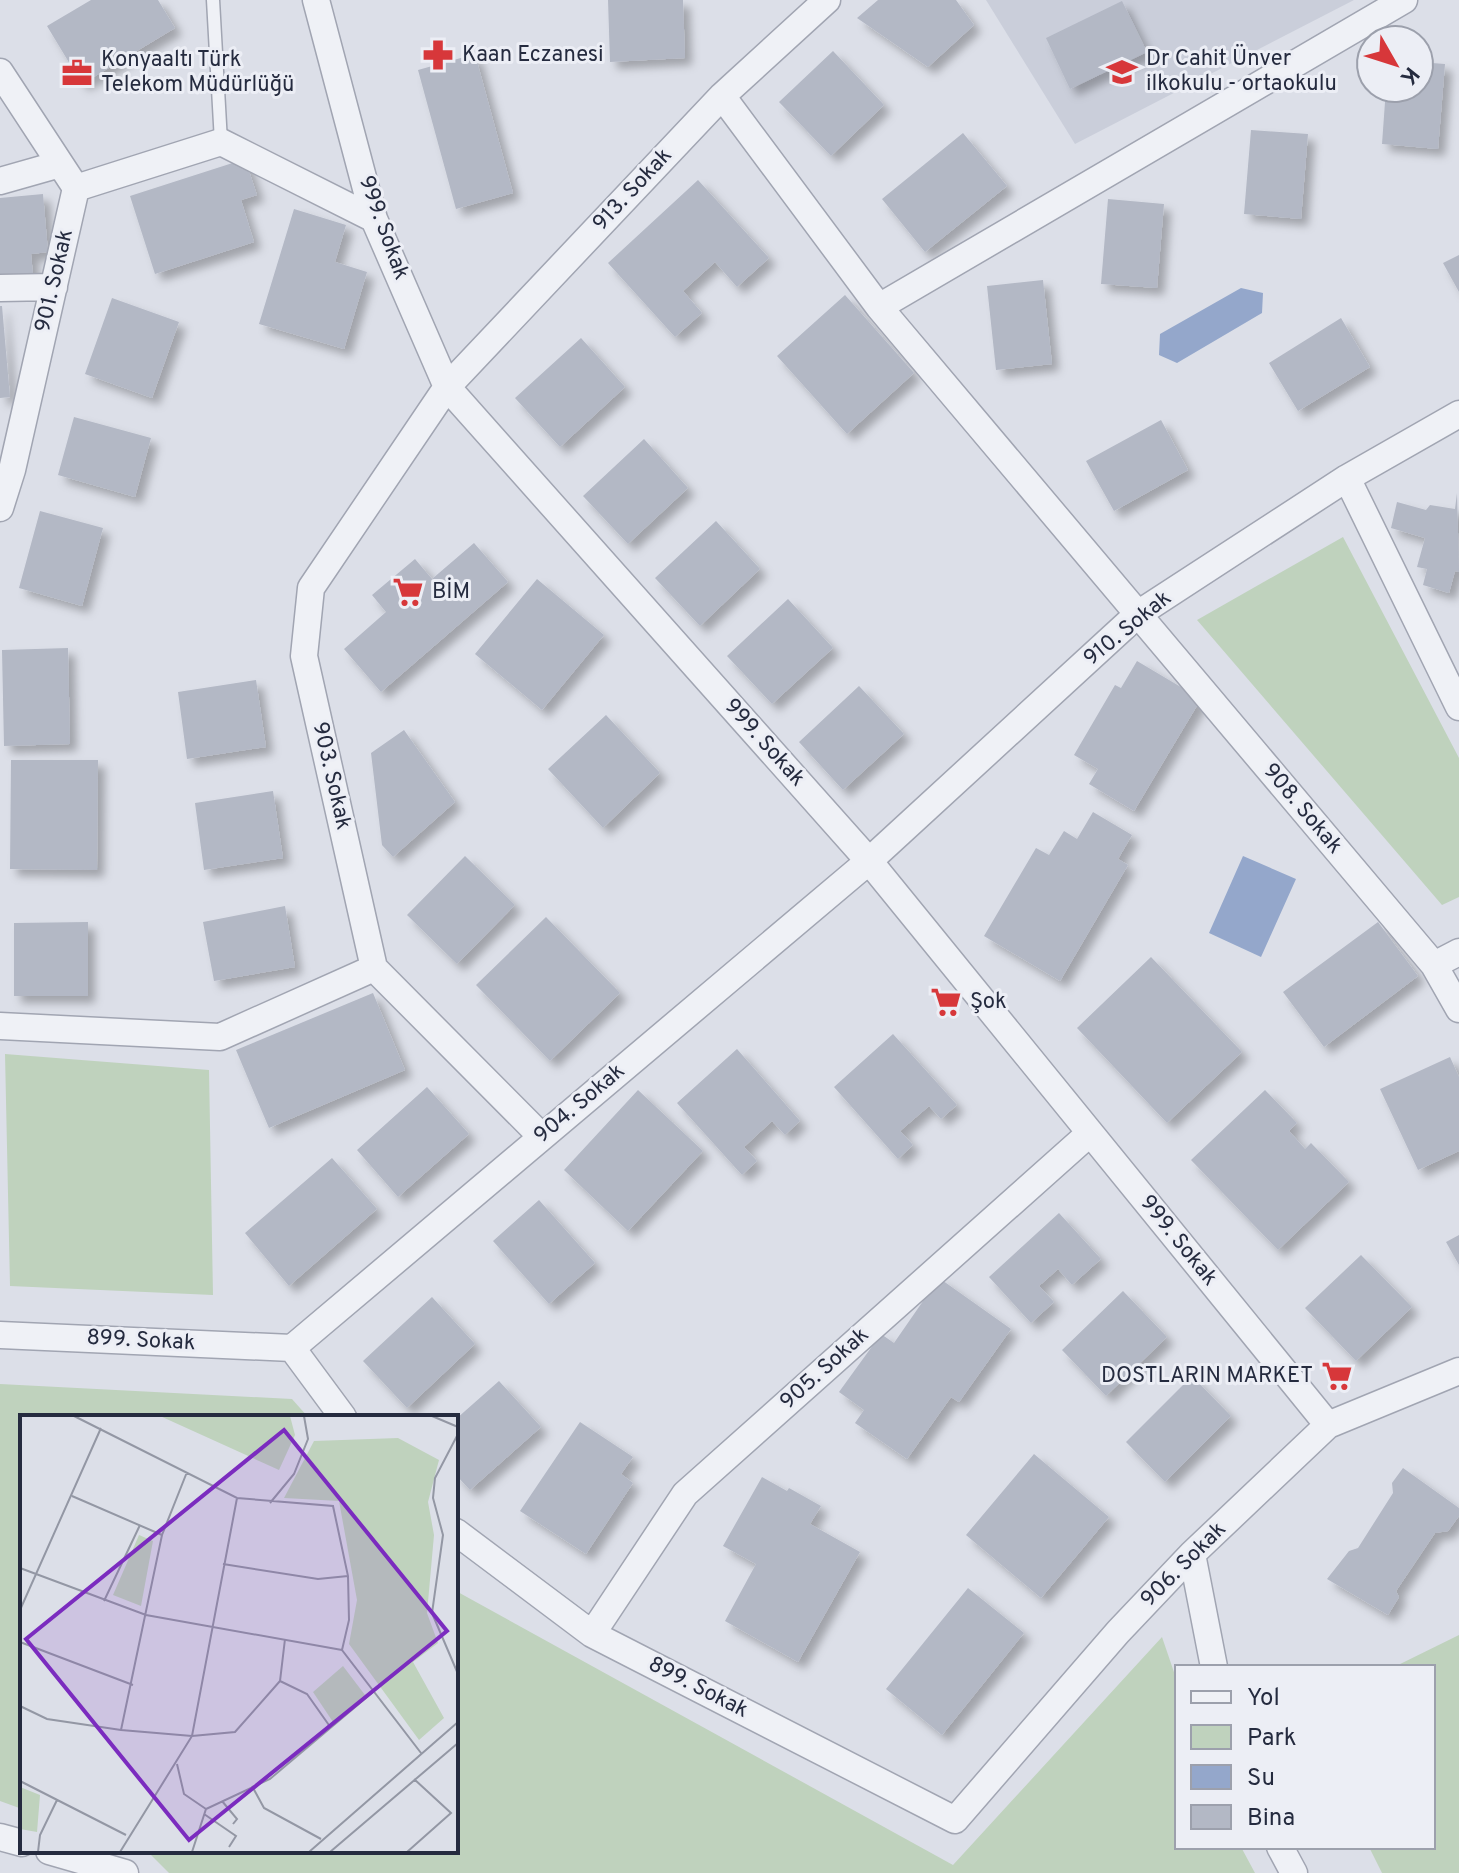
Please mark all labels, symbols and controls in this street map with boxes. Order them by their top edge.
north arrow [1355,24,1435,104]
pharmacy icon: Kaan Eczanesi [421,38,455,72]
place label: Kaan Eczanesi [462,42,604,69]
place label: Dr Cahit Ünver ilkokulu - ortaokulu [1146,44,1337,98]
place label: Konyaaltı Türk Telekom Müdürlüğü [101,47,294,99]
school or university icon: Dr Cahit Ünver ilkokulu - ortaokulu [1105,55,1139,89]
office icon: Konyaaltı Türk Telekom Müdürlüğü [60,56,94,90]
text: K [1393,60,1424,90]
street label: 913. Sokak [588,143,678,237]
street label: 999. Sokak [352,172,414,284]
street label: 901. Sokak [30,227,80,335]
supermarket icon: BİM [391,575,425,609]
place label: BİM [432,577,470,606]
street label: 910. Sokak [1079,585,1177,673]
street label: 999. Sokak [718,693,810,793]
street label: 903. Sokak [305,719,357,833]
street label: 908. Sokak [1256,758,1348,860]
supermarket icon: Şok [929,985,963,1019]
place label: Şok [970,989,1007,1016]
street label: 904. Sokak [529,1058,631,1150]
street label: 999. Sokak [1133,1190,1223,1292]
street label: 905. Sokak [775,1322,875,1416]
street label: 899. Sokak [86,1325,196,1357]
supermarket icon: DOSTLARIN MARKET [1320,1359,1354,1393]
place label: DOSTLARIN MARKET [1101,1363,1313,1390]
inset map [20,1415,458,1853]
street label: 906. Sokak [1136,1517,1232,1613]
street label: 899. Sokak [643,1651,753,1725]
legend [1175,1665,1435,1849]
text: Yol [1247,1684,1280,1714]
text: Park [1247,1724,1297,1754]
text: Su [1247,1764,1275,1794]
text: Bina [1247,1804,1295,1834]

